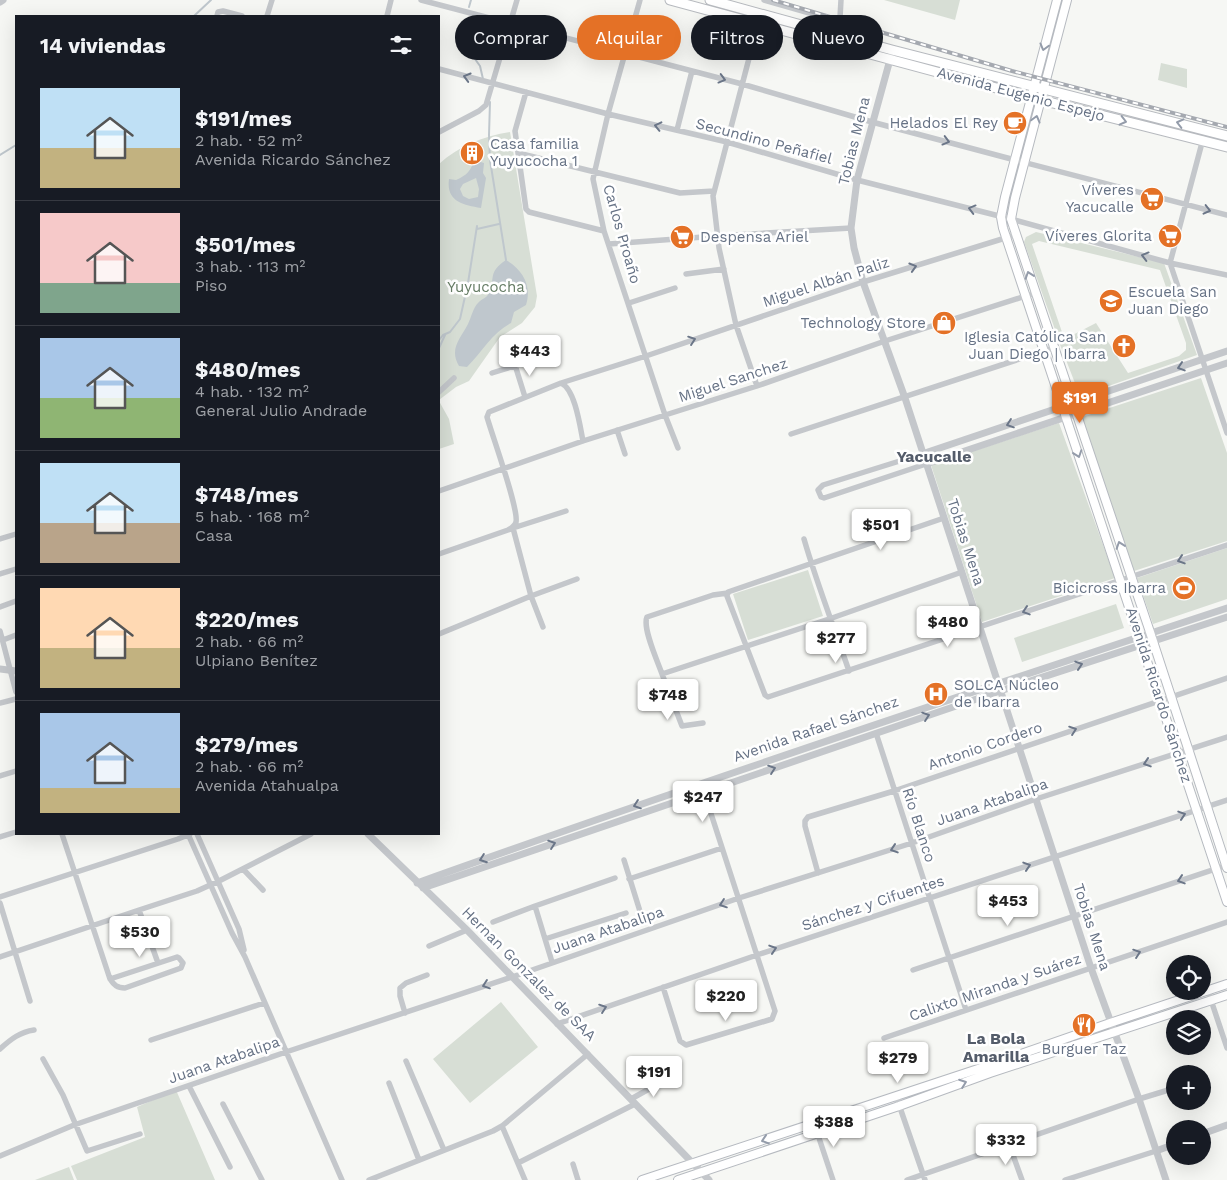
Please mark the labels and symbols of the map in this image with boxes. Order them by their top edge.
one-way arrow [1040,42,1050,51]
street label: Avenida Eugenio Espejo [935,63,1107,125]
one-way arrow [463,72,471,82]
one-way arrow [718,73,726,84]
street label: Tobias Mena [834,94,874,187]
cafe icon: Helados El Rey [1002,110,1028,136]
street label: Secundino Peñafiel [694,114,835,168]
place label: Helados El Rey [889,114,998,132]
one-way arrow [1030,114,1041,123]
one-way arrow [1119,115,1128,126]
one-way arrow [1175,118,1184,129]
one-way arrow [654,121,663,132]
place label: Casa familia Yuyucocha 1 [490,135,579,170]
one-way arrow [941,136,949,146]
building icon: Casa familia Yuyucocha 1 [459,140,485,166]
place label: Víveres Yacucalle [1066,181,1134,216]
street label: Carlos Proaño [599,182,645,286]
supermarket icon: Víveres Yacucalle [1139,186,1165,212]
one-way arrow [967,204,976,215]
one-way arrow [1203,204,1212,215]
supermarket icon: Víveres Glorita [1157,223,1183,249]
supermarket icon: Despensa Ariel [669,224,695,250]
place label: Víveres Glorita [1045,227,1153,245]
place label: Despensa Ariel [700,228,809,246]
one-way arrow [1141,251,1150,262]
street label: Miguel Albán Paliz [760,253,892,311]
one-way arrow [908,262,916,272]
one-way arrow [1024,271,1034,280]
park label: Yuyucocha [447,278,525,296]
place label: Escuela San Juan Diego [1128,283,1217,318]
school or university icon: Escuela San Juan Diego [1098,288,1124,314]
shop icon: Technology Store [931,310,957,336]
place label: Technology Store [800,314,926,332]
place label: Iglesia Católica San Juan Diego | Ibarra [964,328,1106,363]
church icon: Iglesia Católica San Juan Diego | Ibarra [1111,333,1137,359]
pin: $443 [500,334,560,377]
one-way arrow [687,336,696,346]
street label: Miguel Sanchez [676,354,790,406]
one-way arrow [1177,361,1185,371]
pin: $191 [1050,382,1110,424]
one-way arrow [1006,418,1015,428]
district label: Yacucalle [896,447,972,466]
one-way arrow [1072,450,1082,458]
street label: Tobias Mena [943,496,989,588]
pin: $501 [851,508,911,551]
one-way arrow [1116,541,1126,550]
one-way arrow [1177,555,1185,565]
sports icon: Bicicross Ibarra [1171,575,1197,601]
place label: Bicicross Ibarra [1053,579,1166,597]
one-way arrow [1023,605,1031,615]
street label: Avenida Ricardo Sánchez [1122,605,1196,785]
pin: $480 [918,606,978,648]
pin: $277 [806,622,866,664]
one-way arrow [1075,661,1083,671]
place label: SOLCA Núcleo de Ibarra [954,676,1059,711]
pin: $748 [638,678,698,721]
hospital icon: SOLCA Núcleo de Ibarra [923,681,949,707]
street label: Avenida Rafael Sánchez [731,692,901,766]
one-way arrow [921,712,930,722]
street label: Antonio Cordero [925,718,1045,774]
one-way arrow [1068,726,1077,736]
one-way arrow [1144,757,1152,767]
one-way arrow [767,764,776,774]
street label: Juana Atabalipa [934,774,1051,829]
pin: $247 [673,780,733,823]
street label: Río Blanco [898,785,940,865]
one-way arrow [633,799,641,809]
one-way arrow [1177,811,1185,821]
one-way arrow [547,840,556,850]
one-way arrow [890,843,899,853]
one-way arrow [480,853,488,863]
one-way arrow [1022,861,1031,871]
street label: Sánchez y Cifuentes [799,871,947,935]
one-way arrow [1177,875,1185,885]
street label: Tobias Mena [1069,881,1115,973]
pin: $453 [978,884,1038,927]
one-way arrow [719,898,727,908]
street label: Juana Atabalipa [550,902,667,957]
street label: Hernan Gonzalez de SAA [458,903,600,1045]
pin: $530 [110,916,170,958]
one-way arrow [768,945,777,955]
one-way arrow [1132,948,1141,958]
street label: Calixto Miranda y Suárez [907,949,1083,1025]
one-way arrow [483,980,491,990]
pin: $220 [696,980,756,1022]
one-way arrow [598,1004,607,1014]
restaurant icon: Burguer Taz [1071,1012,1097,1038]
district label: La Bola Amarilla [963,1029,1030,1066]
street label: Juana Atabalipa [166,1032,283,1087]
place label: Burguer Taz [1041,1040,1127,1058]
pin: $279 [868,1042,928,1084]
pin: $191 [624,1056,684,1098]
one-way arrow [958,1079,967,1089]
pin: $388 [804,1106,864,1148]
pin: $332 [976,1124,1036,1166]
one-way arrow [762,1134,770,1144]

